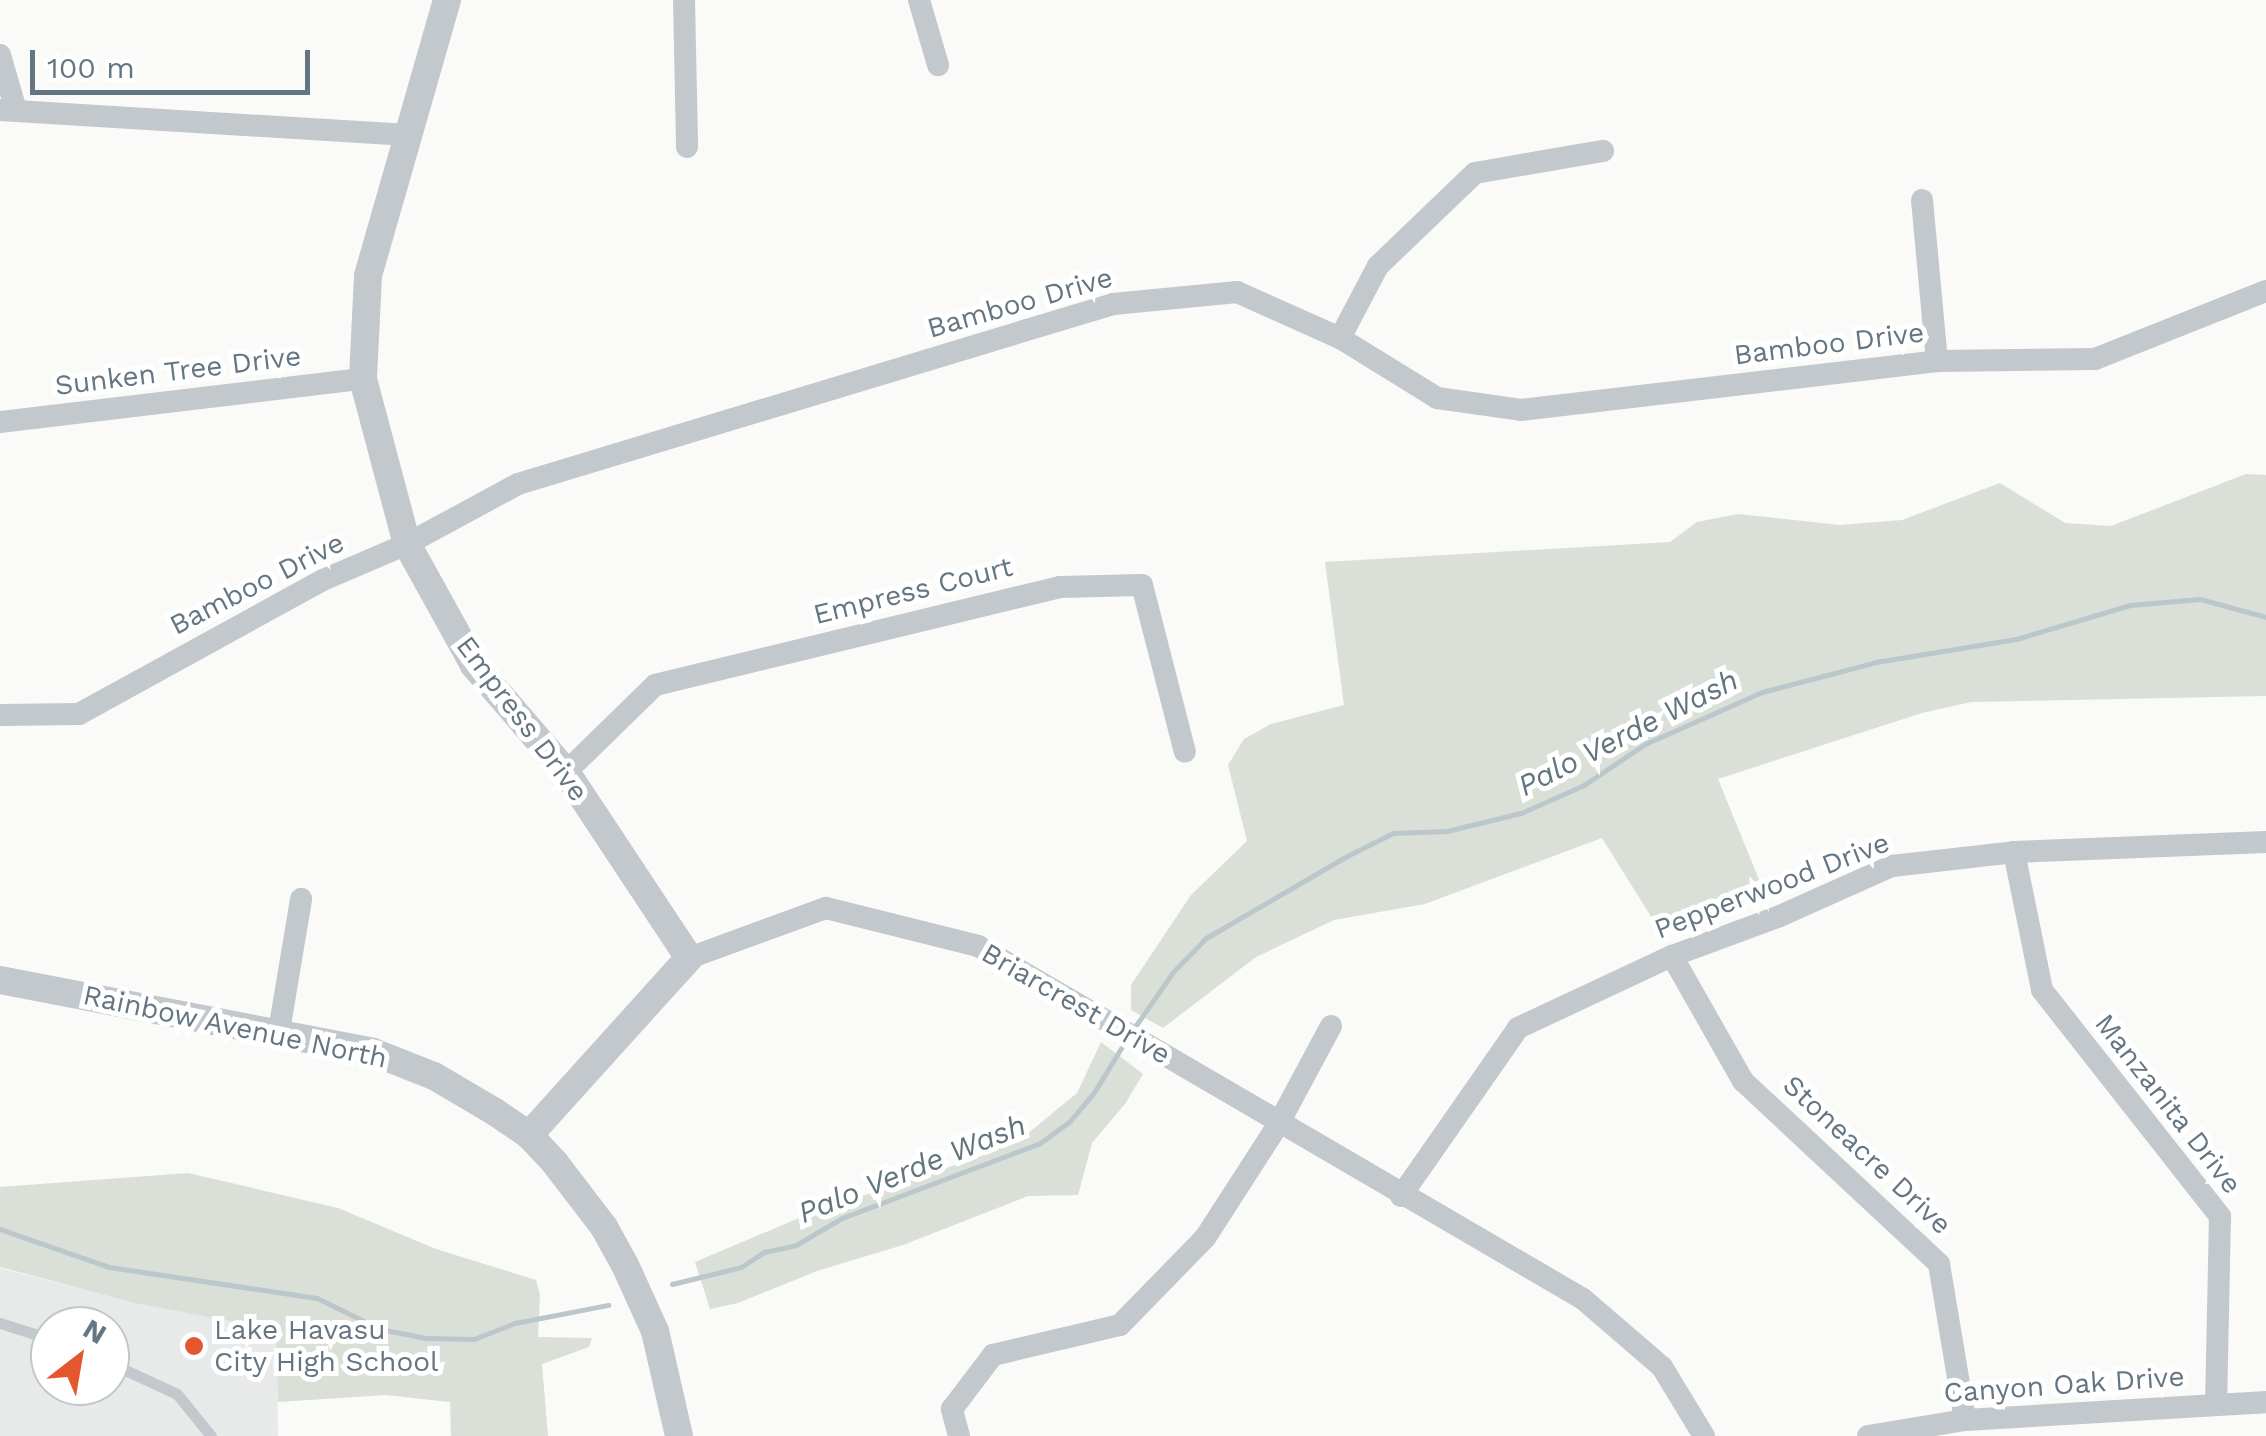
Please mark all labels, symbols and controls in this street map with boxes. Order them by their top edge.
scale bar [35,30,315,92]
text: 100 m [47,50,135,85]
street label: Bamboo Drive [923,261,1117,345]
street label: Bamboo Drive [1732,316,1926,372]
street label: Sunken Tree Drive [53,339,303,403]
street label: Bamboo Drive [164,526,350,642]
street label: Empress Court [810,550,1016,632]
street label: Empress Drive [449,630,595,808]
water label: Palo Verde Wash [1511,662,1745,804]
street label: Pepperwood Drive [1650,826,1894,946]
street label: Briarcrest Drive [976,936,1176,1072]
street label: Rainbow Avenue North [79,978,391,1076]
street label: Manzanita Drive [2087,1007,2249,1201]
street label: Stoneacre Drive [1776,1068,1958,1242]
water label: Palo Verde Wash [792,1107,1032,1231]
north arrow [30,1306,130,1406]
text: N [77,1312,112,1351]
place label: Lake Havasu City High School [214,1313,439,1379]
marker: Lake Havasu City High School [183,1335,205,1357]
street label: Canyon Oak Drive [1942,1360,2186,1410]

